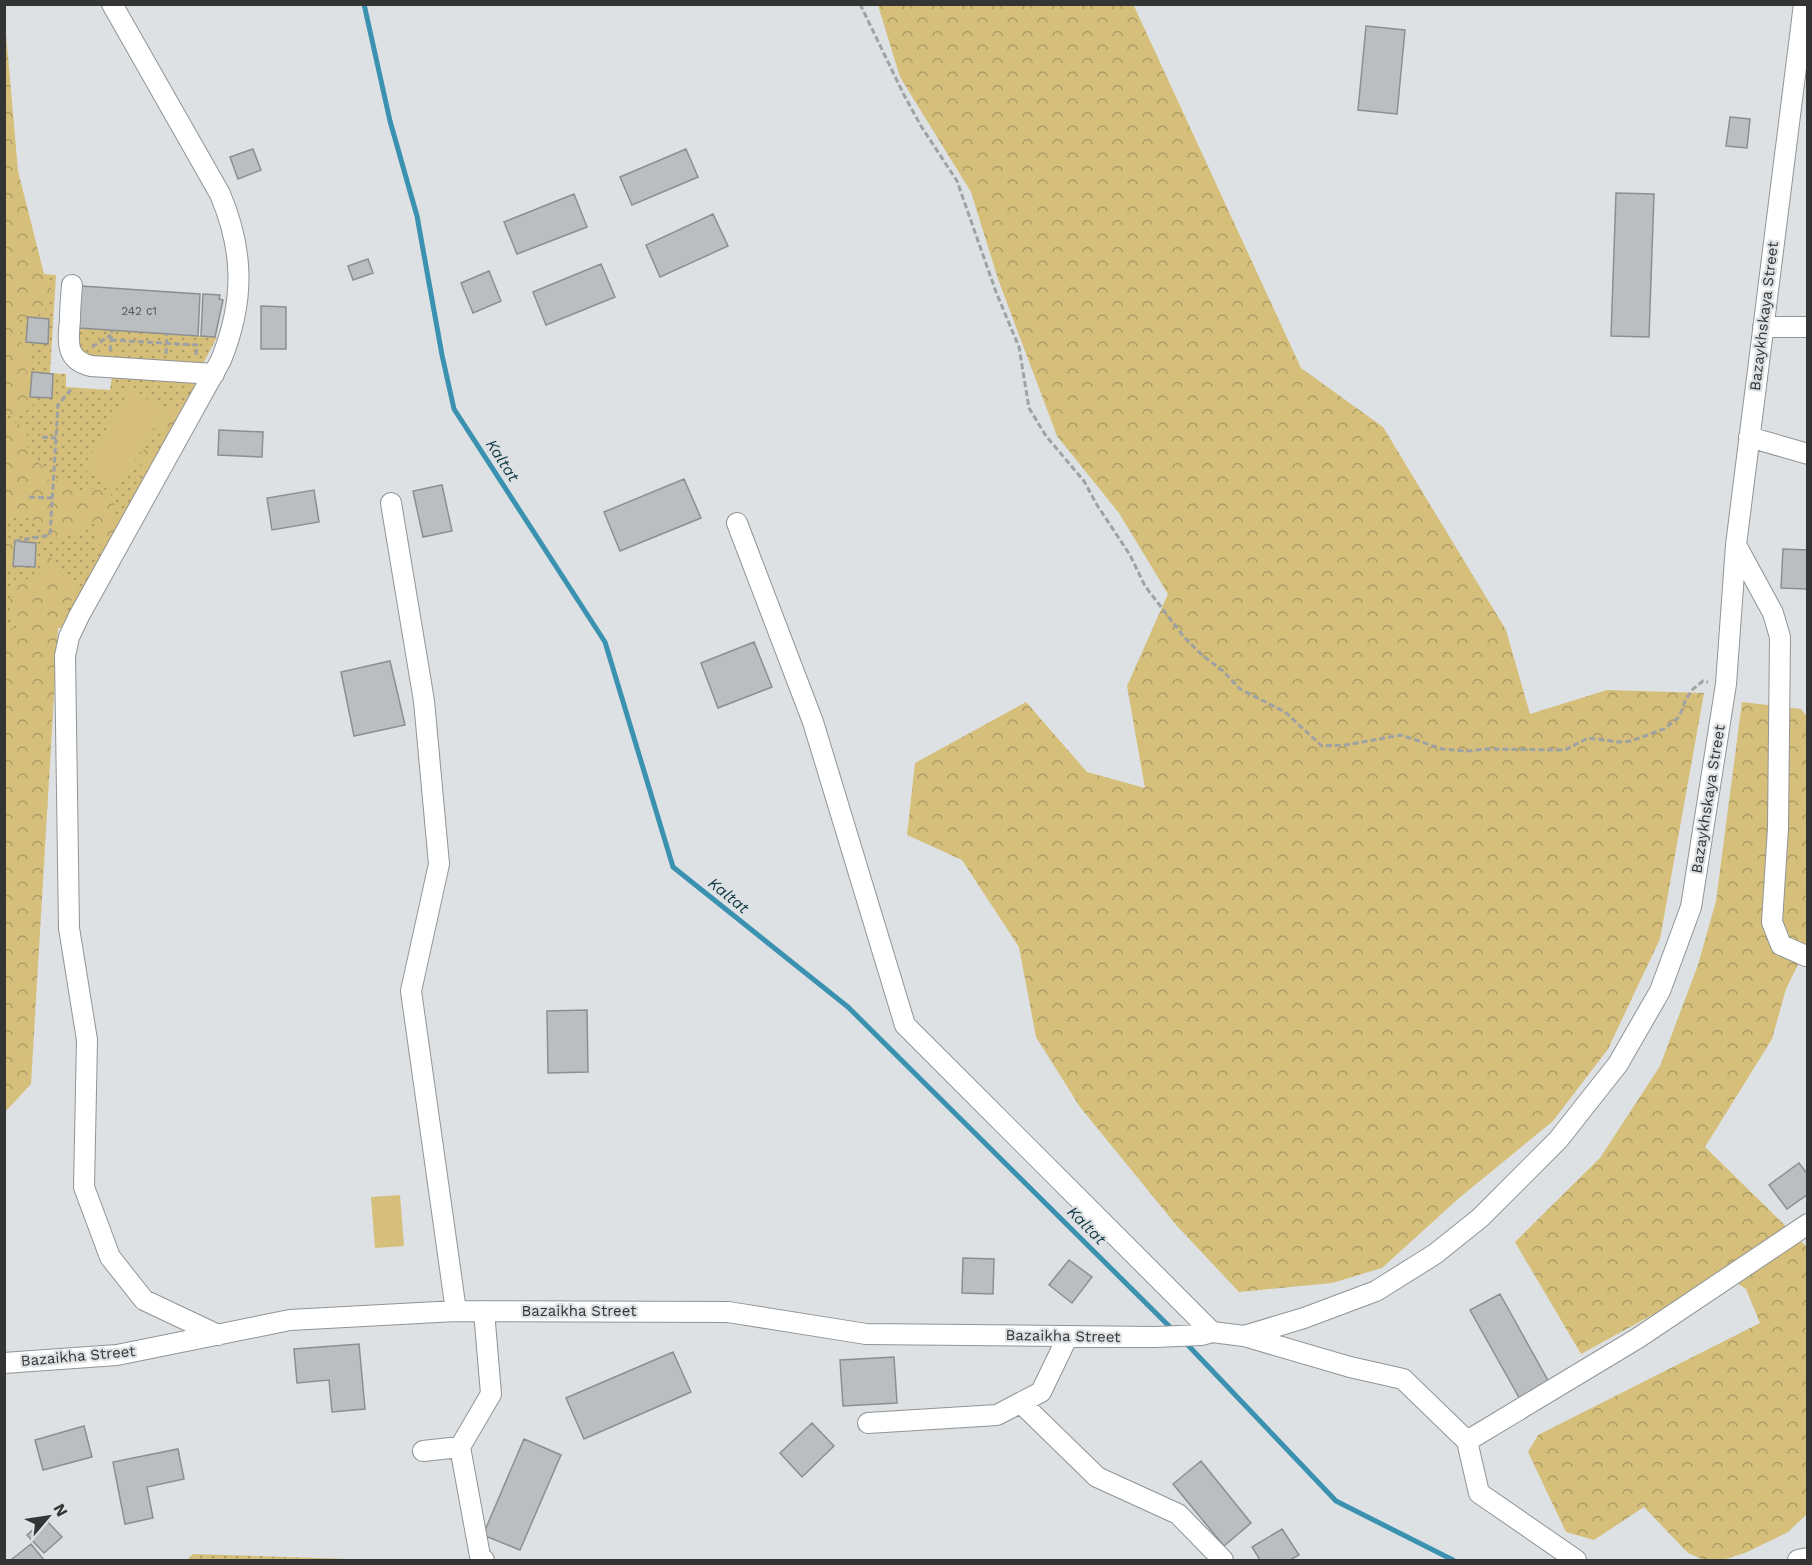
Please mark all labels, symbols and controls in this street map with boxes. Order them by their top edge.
street label: Bazaykhskaya Street [1746,240,1782,392]
house number: 242 с1 [121,304,157,318]
water label: Kaltat [482,436,524,485]
street label: Bazaykhskaya Street [1687,723,1729,875]
water label: Kaltat [705,873,753,918]
water label: Kaltat [1063,1202,1110,1249]
street label: Bazaikha Street [522,1302,637,1320]
street label: Bazaikha Street [1005,1326,1121,1346]
street label: Bazaikha Street [20,1342,137,1370]
north arrow [18,1487,78,1547]
text: N [49,1500,72,1520]

